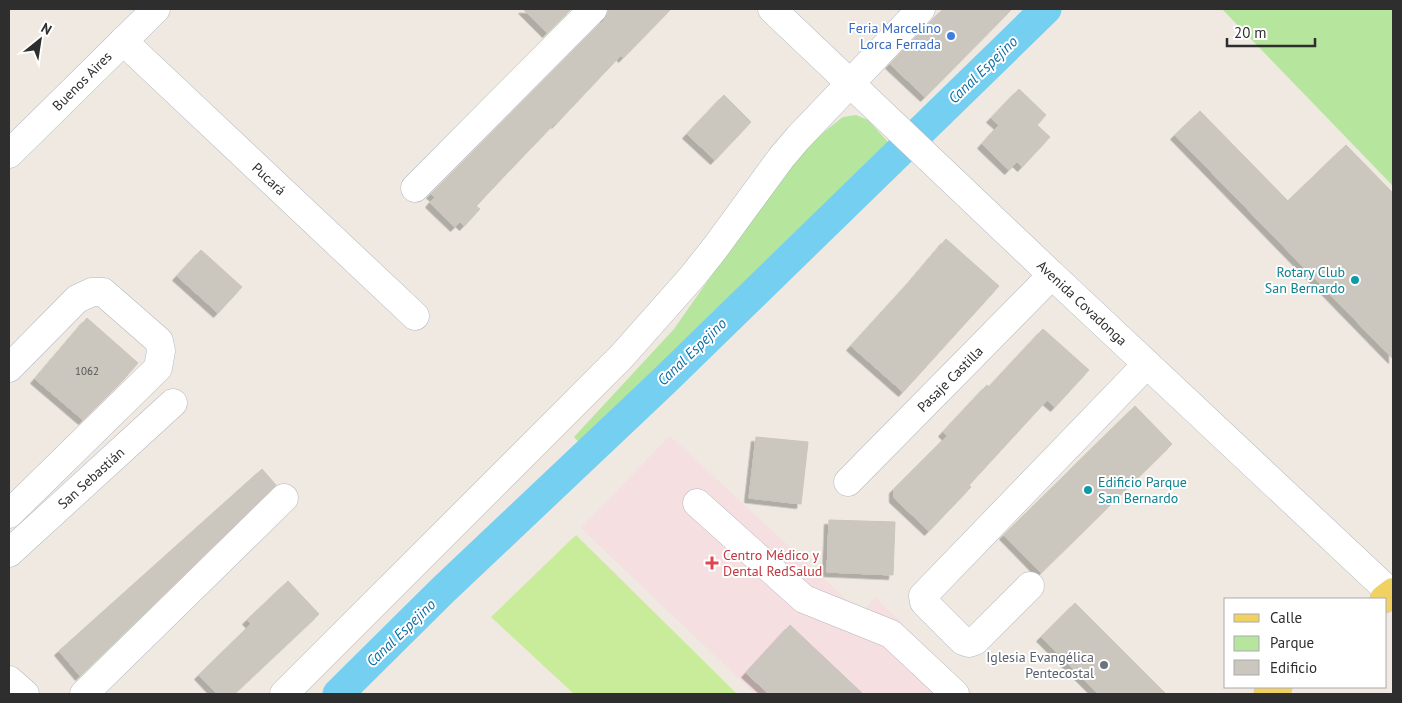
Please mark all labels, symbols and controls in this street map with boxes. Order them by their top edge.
north arrow [15,15,65,65]
scale bar [1227,15,1314,47]
text: N [38,19,55,39]
place label: Feria Marcelino Lorca Ferrada [849,19,941,53]
text: 20 m [1234,23,1267,42]
marker: Feria Marcelino Lorca Ferrada [945,30,957,42]
water label: Canal Espejino [944,32,1021,107]
street label: Buenos Aires [48,47,116,115]
street label: Pucará [248,159,290,199]
street label: Avenida Covadonga [1033,257,1131,349]
place label: Rotary Club San Bernardo [1265,263,1345,297]
marker: Rotary Club San Bernardo [1349,274,1361,286]
water label: Canal Espejino [653,314,730,389]
street label: Pasaje Castilla [913,342,987,416]
house number: 1062 [75,364,99,378]
street label: San Sebastián [54,443,128,513]
place label: Edificio Parque San Bernardo [1098,473,1187,507]
marker: Edificio Parque San Bernardo [1082,484,1094,496]
place label: Centro Médico y Dental RedSalud [723,546,822,580]
marker: Centro Médico y Dental RedSalud [705,556,719,570]
water label: Canal Espejino [362,595,439,670]
legend [1224,598,1387,688]
text: Calle [1270,608,1302,627]
text: Parque [1270,633,1314,652]
place label: Iglesia Evangélica Pentecostal [986,648,1094,682]
text: Edificio [1270,658,1317,677]
marker: Iglesia Evangélica Pentecostal [1098,659,1110,671]

